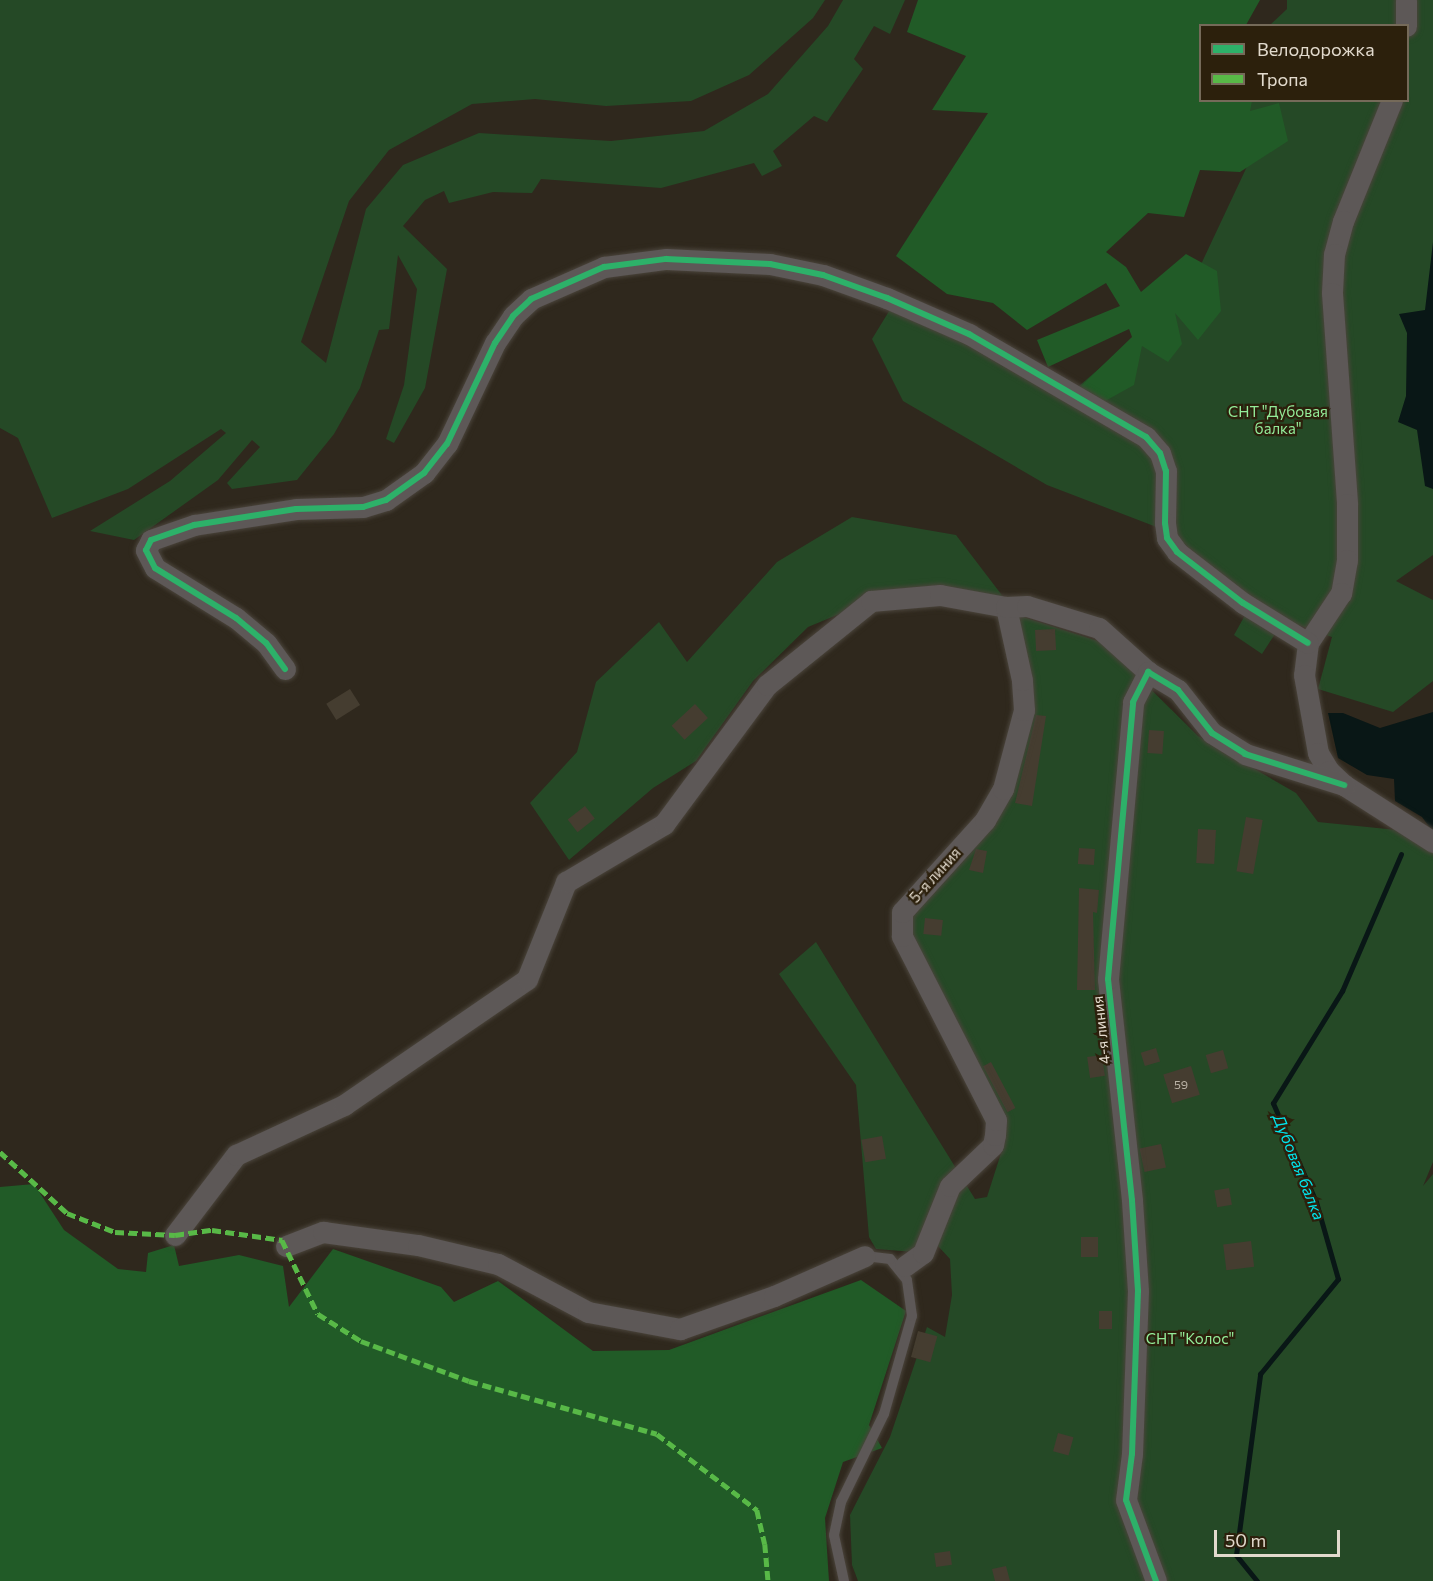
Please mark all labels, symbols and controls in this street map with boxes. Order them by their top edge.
legend [1199,24,1409,102]
text: Велодорожка [1257,38,1375,60]
text: Тропа [1257,68,1308,90]
park label: СНТ "Дубовая балка" [1228,402,1328,437]
street label: 5-я линия [906,844,964,906]
street label: 4-я линия [1088,995,1114,1065]
house number: 59 [1174,1078,1188,1092]
water label: Дубовая балка [1269,1111,1329,1223]
park label: СНТ "Колос" [1146,1330,1234,1348]
scale bar [1217,1518,1343,1556]
text: 50 m [1225,1529,1266,1551]

